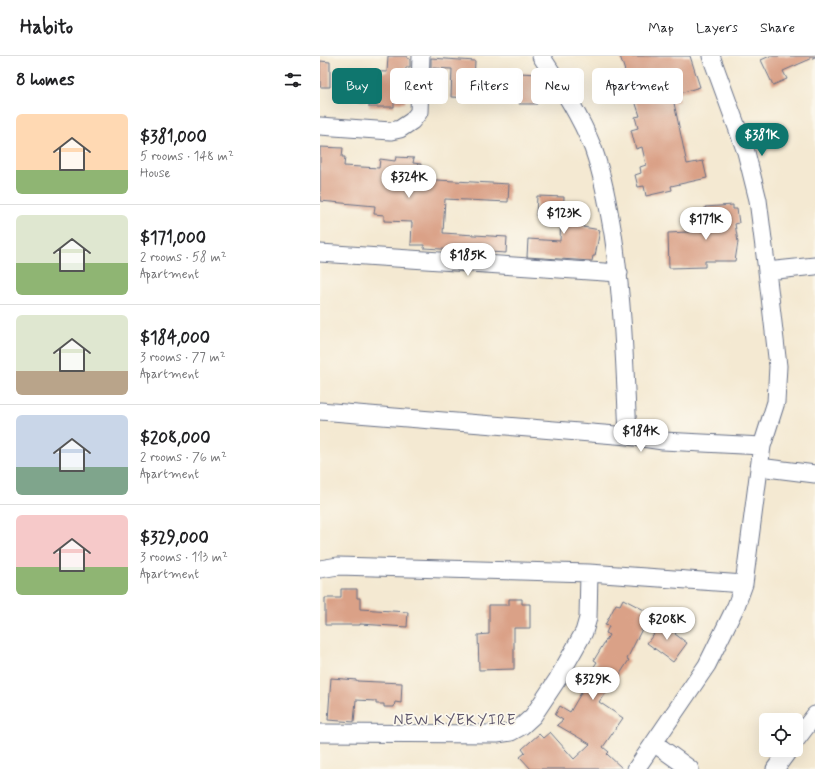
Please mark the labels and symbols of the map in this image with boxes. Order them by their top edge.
pin: $381K [734,123,790,157]
pin: $324K [381,165,437,199]
pin: $123K [536,201,592,235]
pin: $171K [678,207,734,241]
pin: $185K [440,243,496,277]
pin: $184K [613,419,669,453]
pin: $208K [639,607,695,641]
pin: $329K [565,667,621,701]
district label: NEW KYEKYIRE [393,711,517,731]

